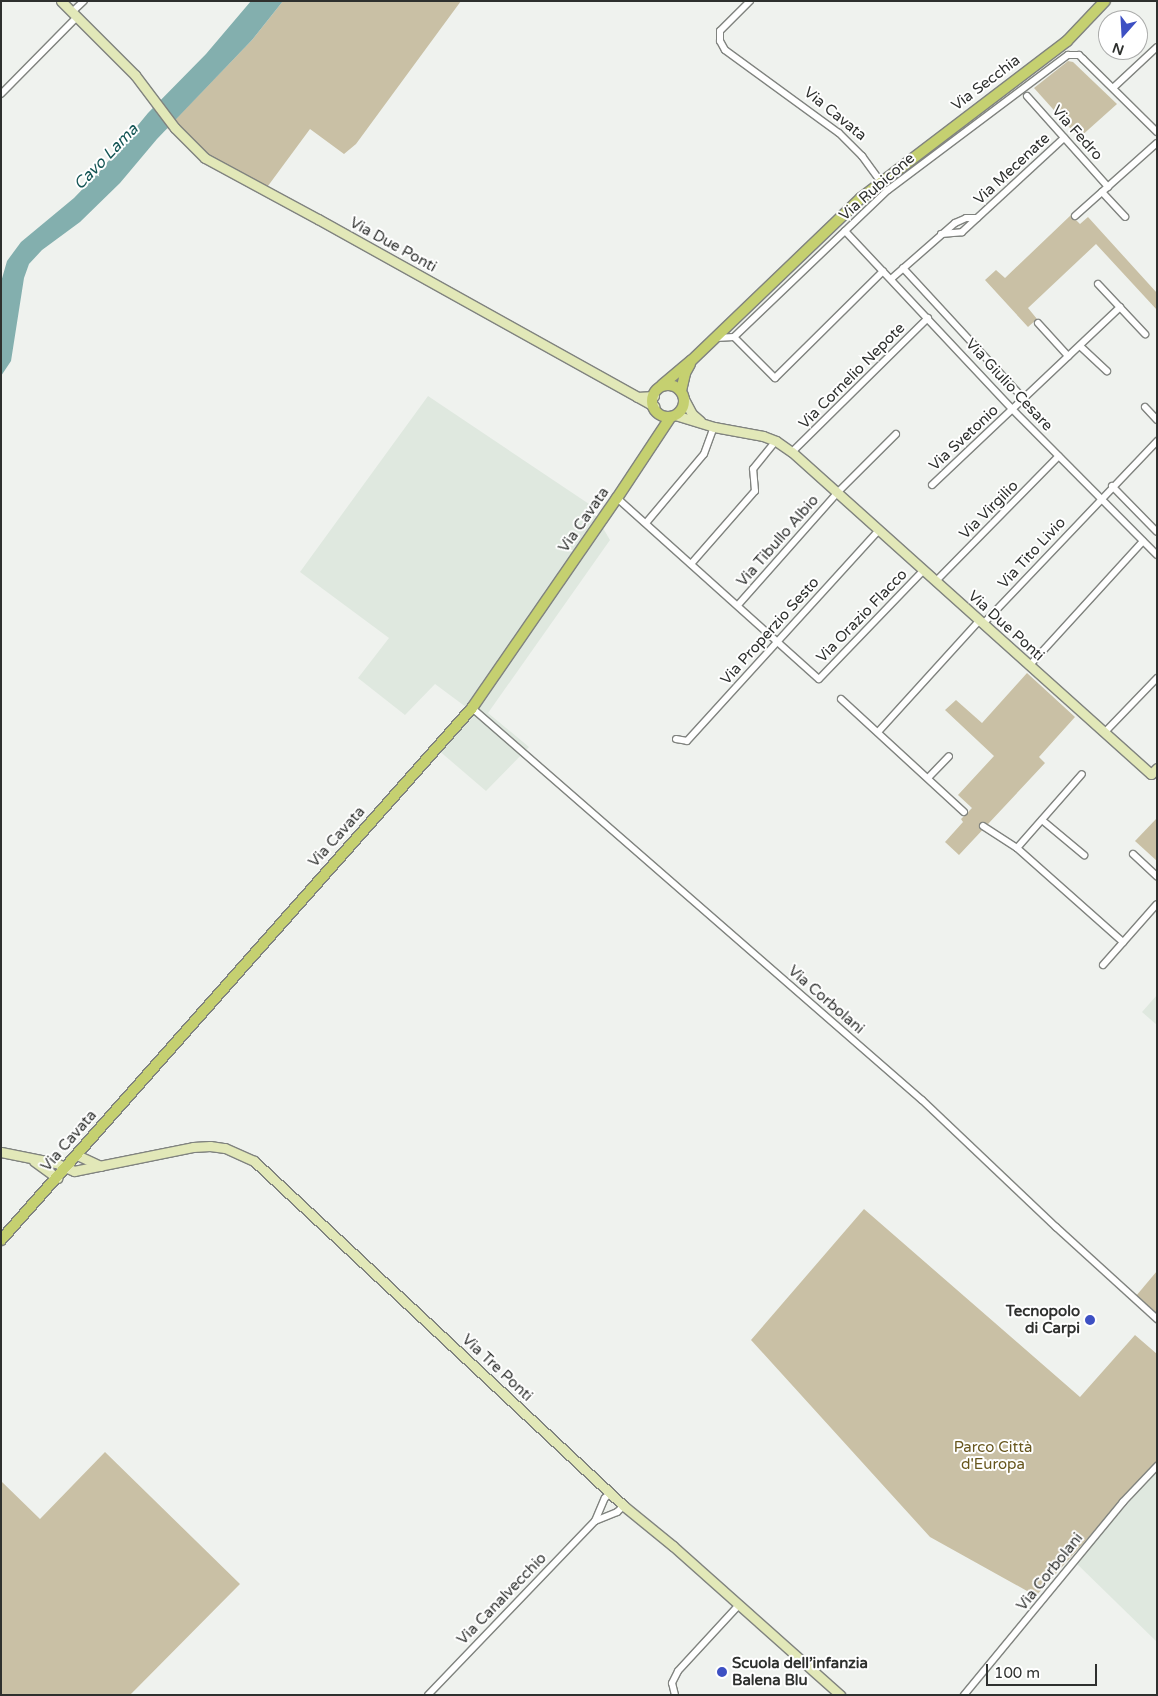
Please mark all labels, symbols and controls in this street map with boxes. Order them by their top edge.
north arrow [1098,10,1148,60]
text: N [1110,39,1126,59]
street label: Via Secchia [948,51,1024,115]
street label: Via Cavata [800,83,870,145]
street label: Via Fedro [1048,102,1106,164]
water label: Cavo Lama [70,120,142,194]
street label: Via Mecenate [970,129,1054,209]
street label: Via Rubicone [836,149,918,225]
street label: Via Due Ponti [346,214,440,276]
street label: Via Cornelio Nepote [795,319,909,433]
street label: Via Giulio Cesare [962,335,1056,435]
street label: Via Svetonio [926,401,1002,475]
street label: Via Virgilio [956,477,1022,543]
street label: Via Cavata [555,484,613,556]
street label: Via Tibullo Albio [733,492,823,590]
street label: Via Tito Livio [994,514,1070,592]
street label: Via Orazio Flacco [813,566,911,666]
street label: Via Properzio Sesto [717,574,823,688]
street label: Via Due Ponti [964,587,1048,665]
street label: Via Cavata [305,803,369,871]
street label: Via Corbolani [784,962,868,1038]
street label: Via Cavata [38,1107,100,1175]
place label: Tecnopolo di Carpi [1006,1302,1080,1337]
marker: Tecnopolo di Carpi [1084,1314,1096,1326]
street label: Via Tre Ponti [458,1331,536,1405]
park label: Parco Città d'Europa [954,1438,1032,1473]
street label: Via Corbolani [1013,1529,1087,1615]
street label: Via Canalvecchio [454,1549,550,1649]
place label: Scuola dell’infanzia Balena Blu [732,1654,868,1689]
scale bar [988,1654,1099,1686]
text: 100 m [994,1664,1040,1682]
marker: Scuola dell’infanzia Balena Blu [716,1666,728,1678]

